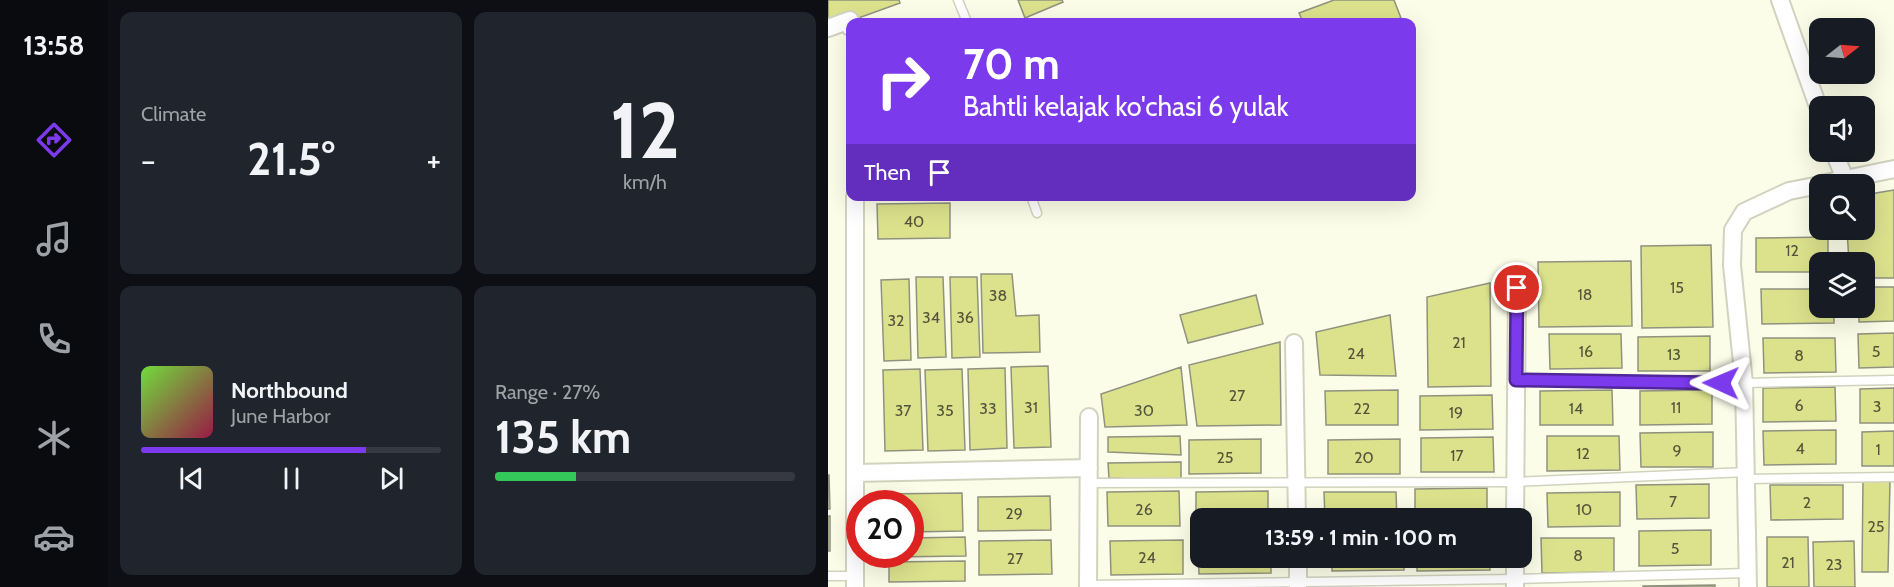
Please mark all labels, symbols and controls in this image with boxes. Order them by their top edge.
north arrow [1809,18,1875,84]
map controls [1809,18,1875,318]
text: 13:58 [23,29,85,62]
text: 70 m [963,38,1060,90]
icon: right [864,42,942,120]
text: 12 [610,83,680,178]
text: Bahtli kelajak ko'chasi 6 yulak [963,90,1289,123]
button: sound [1809,96,1875,162]
text: Climate [141,102,206,126]
icon: directions [33,119,75,161]
text: 21.5° [247,132,335,186]
text: − [141,140,156,180]
text: + [426,140,441,180]
icon: arrive [923,156,956,189]
text: Then [864,159,911,186]
text: km/h [623,170,667,194]
button: search [1809,174,1875,240]
house number: 40 [904,212,924,231]
icon: music [33,218,75,260]
house number: 12 [1785,241,1799,260]
button: layers [1809,252,1875,318]
pin [1491,262,1542,313]
icon: arrive [1500,271,1533,304]
house number: 15 [1670,278,1684,297]
house number: 18 [1578,285,1592,304]
house number: 38 [989,286,1007,305]
house number: 34 [922,308,940,327]
house number: 36 [956,308,974,327]
house number: 32 [887,311,905,330]
icon: phone [33,318,75,360]
house number: 21 [1452,333,1466,352]
house number: 16 [1579,342,1593,361]
house number: 5 [1872,342,1880,361]
house number: 24 [1347,344,1365,363]
house number: 13 [1667,345,1681,364]
house number: 8 [1794,346,1804,365]
position arrow [1689,351,1753,415]
text: Northbound [231,377,348,404]
text: Range · 27% [495,380,600,404]
house number: 27 [1229,386,1245,405]
house number: 6 [1794,396,1804,415]
house number: 3 [1873,397,1881,416]
house number: 31 [1024,398,1038,417]
house number: 11 [1671,398,1681,417]
house number: 33 [979,399,997,418]
house number: 22 [1354,399,1370,418]
house number: 14 [1569,399,1583,418]
house number: 37 [895,401,911,420]
house number: 35 [936,401,954,420]
house number: 30 [1134,401,1154,420]
house number: 19 [1449,403,1463,422]
text: June Harbor [231,404,331,428]
text: 135 km [495,410,631,464]
icon: climate [33,417,75,459]
house number: 4 [1795,439,1805,458]
house number: 1 [1875,440,1881,459]
house number: 9 [1672,441,1682,460]
house number: 12 [1576,444,1590,463]
house number: 17 [1450,446,1464,465]
house number: 25 [1216,448,1234,467]
house number: 20 [1354,448,1374,467]
icon: previous [175,462,208,495]
icon: pause [275,462,308,495]
icon: next [375,462,408,495]
speed limit sign: 20 [846,490,924,568]
house number: 7 [1669,492,1677,511]
house number: 2 [1803,493,1811,512]
house number: 26 [1135,500,1153,519]
house number: 10 [1576,500,1592,519]
house number: 29 [1005,504,1023,523]
icon: car [33,516,75,558]
house number: 25 [1867,517,1885,536]
text: 13:59 · 1 min · 100 m [1265,524,1457,551]
house number: 5 [1671,539,1679,558]
house number: 8 [1573,546,1583,565]
house number: 24 [1138,548,1156,567]
house number: 27 [1007,549,1023,568]
house number: 21 [1781,553,1795,572]
house number: 23 [1825,555,1843,574]

